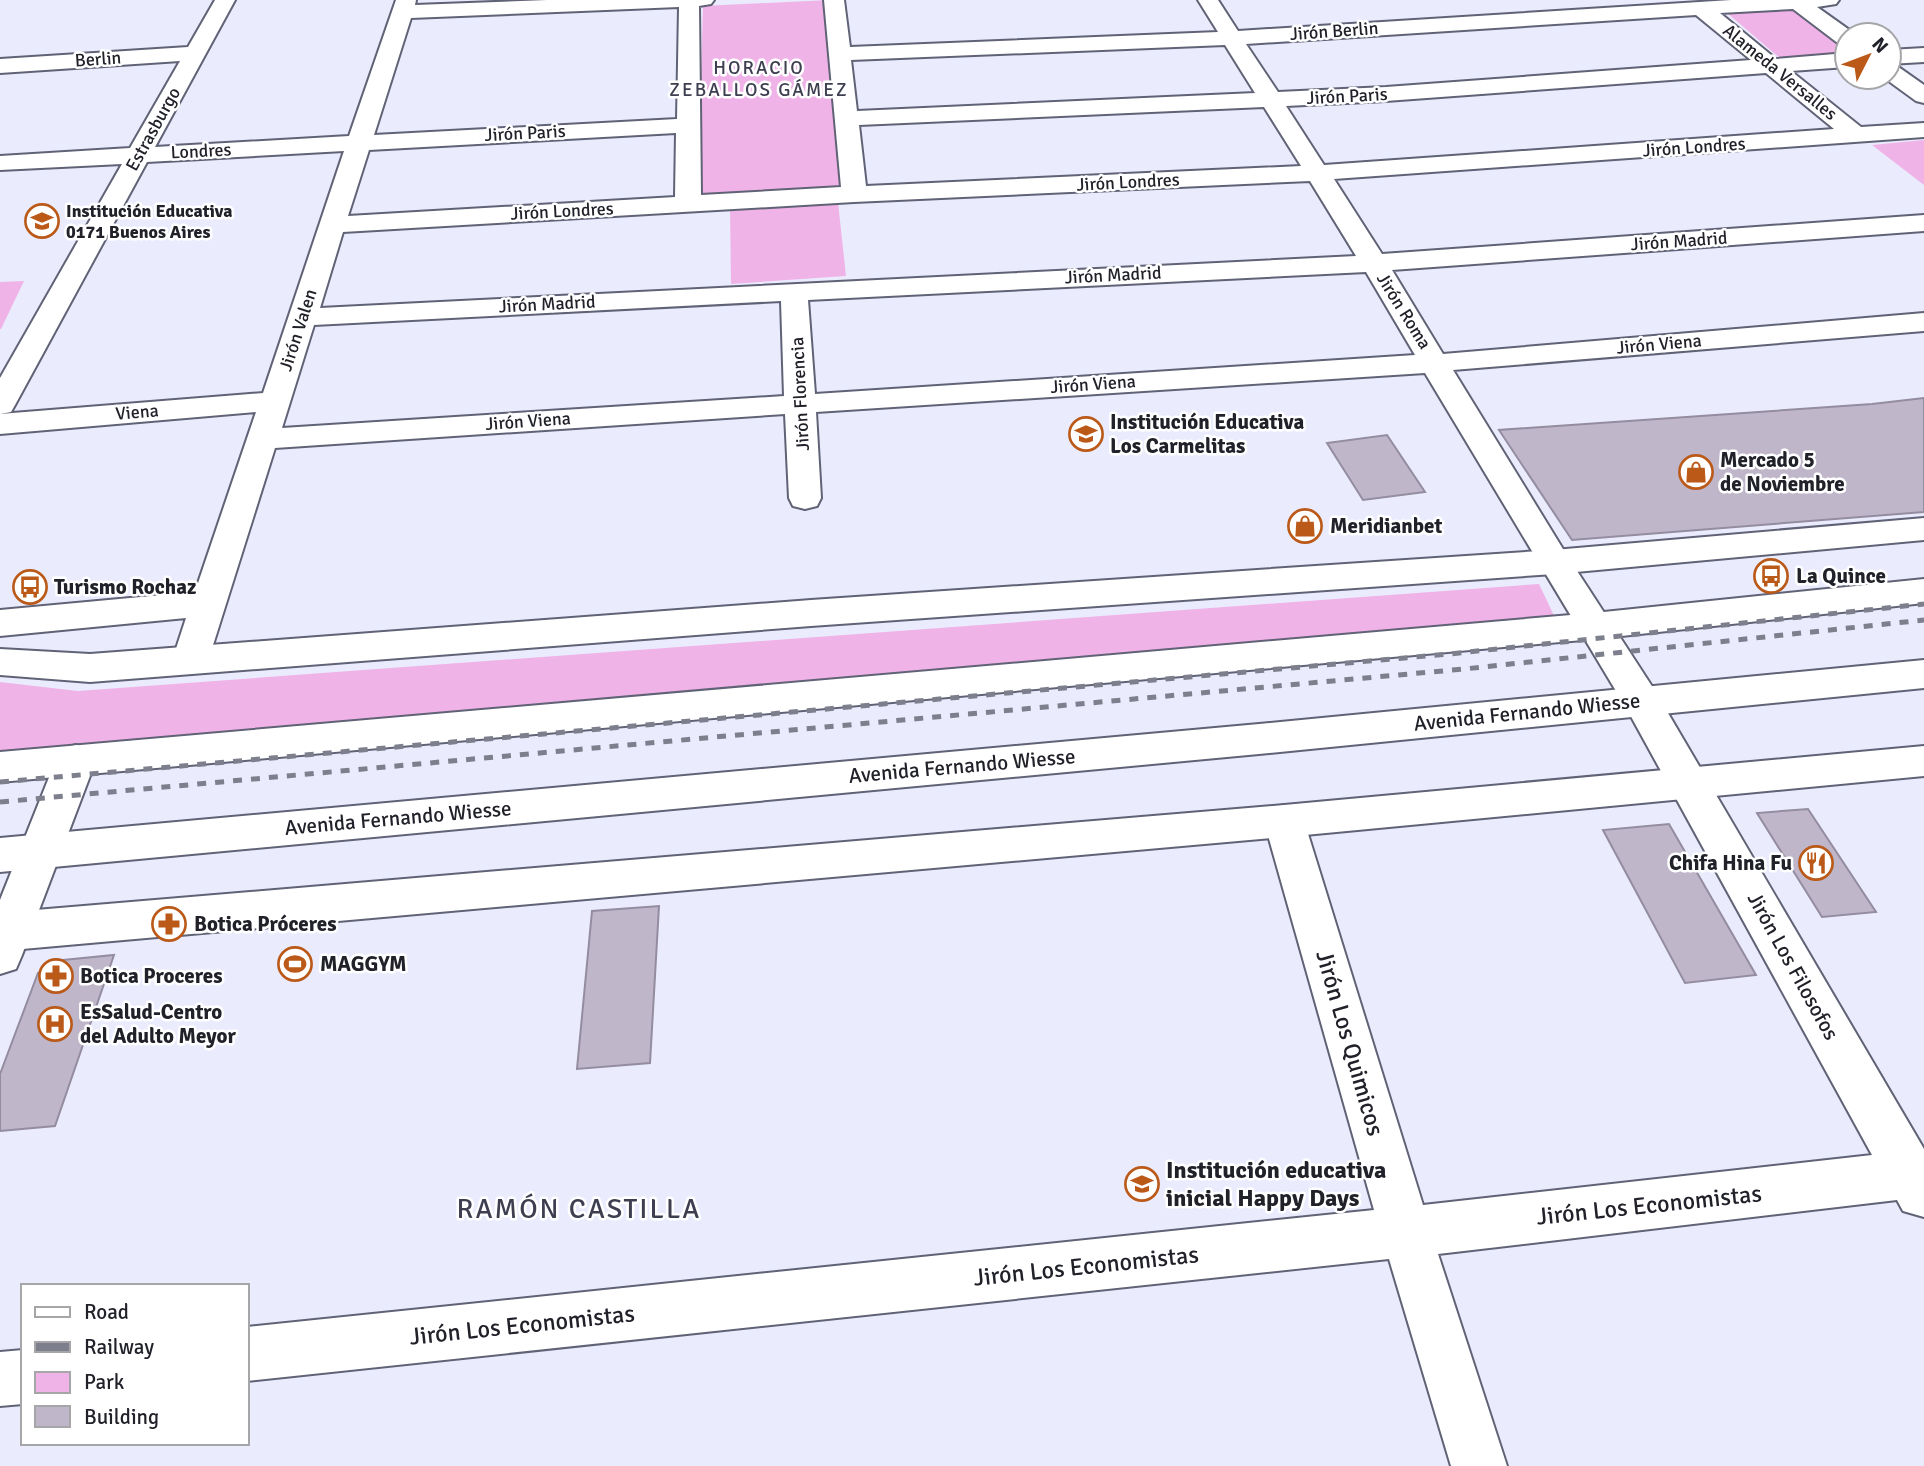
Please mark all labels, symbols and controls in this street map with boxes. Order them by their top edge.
street label: Jirón Berlin [1289,17,1379,45]
street label: Alameda Versalles [1719,19,1842,125]
north arrow [1833,21,1903,91]
text: N [1867,32,1893,58]
street label: Berlin [74,46,122,72]
district label: HORACIO ZEBALLOS GÁMEZ [669,56,849,102]
street label: Estrasburgo [121,83,185,175]
street label: Jirón Paris [1306,83,1388,109]
street label: Jirón Paris [484,120,566,146]
street label: Jirón Londres [1642,132,1746,162]
street label: Londres [170,138,232,164]
street label: Jirón Londres [1076,168,1180,196]
street label: Jirón Londres [510,197,614,225]
place label: Institución Educativa 0171 Buenos Aires [66,200,233,243]
school or university icon: Institución Educativa 0171 Buenos Aires [23,202,61,240]
street label: Jirón Madrid [1630,227,1728,255]
street label: Jirón Madrid [1064,261,1162,289]
street label: Jirón Roma [1372,269,1436,353]
street label: Jirón Valen [274,286,322,374]
street label: Jirón Madrid [498,290,596,318]
street label: Jirón Viena [1615,329,1703,359]
street label: Jirón Florencia [786,336,814,452]
street label: Jirón Viena [1050,370,1136,398]
street label: Viena [115,399,159,425]
street label: Jirón Viena [485,407,571,435]
place label: Institución Educativa Los Carmelitas [1110,409,1304,459]
school or university icon: Institución Educativa Los Carmelitas [1067,415,1105,453]
place label: Mercado 5 de Noviembre [1720,447,1845,497]
shop icon: Mercado 5 de Noviembre [1677,453,1715,491]
shop icon: Meridianbet [1286,507,1324,545]
place label: Meridianbet [1330,513,1442,539]
bus stop icon: La Quince [1752,557,1790,595]
place label: La Quince [1796,563,1886,589]
bus stop icon: Turismo Rochaz [11,568,49,606]
place label: Turismo Rochaz [54,574,196,600]
street label: Avenida Fernando Wiesse [1412,687,1642,737]
street label: Avenida Fernando Wiesse [848,743,1076,789]
street label: Avenida Fernando Wiesse [284,795,512,841]
restaurant icon: Chifa Hina Fu [1797,844,1835,882]
place label: Chifa Hina Fu [1669,850,1792,876]
street label: Jirón Los Filosofos [1742,888,1844,1044]
pharmacy icon: Botica Próceres [150,905,188,943]
place label: Botica Próceres [194,911,336,937]
sports icon: MAGGYM [276,945,314,983]
street label: Jirón Los Quimicos [1309,947,1391,1139]
place label: MAGGYM [320,951,407,977]
pharmacy icon: Botica Proceres [37,957,75,995]
place label: Botica Proceres [80,963,222,989]
place label: EsSalud-Centro del Adulto Meyor [80,999,236,1049]
hospital icon: EsSalud-Centro del Adulto Meyor [36,1005,74,1043]
place label: Institución educativa inicial Happy Days [1166,1155,1386,1213]
school or university icon: Institución educativa inicial Happy Days [1123,1165,1161,1203]
street label: Jirón Los Economistas [1535,1178,1763,1232]
district label: RAMÓN CASTILLA [457,1192,701,1226]
street label: Jirón Los Economistas [972,1239,1200,1293]
legend [21,1284,248,1445]
street label: Jirón Los Economistas [408,1298,636,1352]
text: Road [84,1299,129,1325]
text: Railway [84,1334,154,1360]
text: Park [84,1369,125,1395]
text: Building [84,1404,159,1430]

